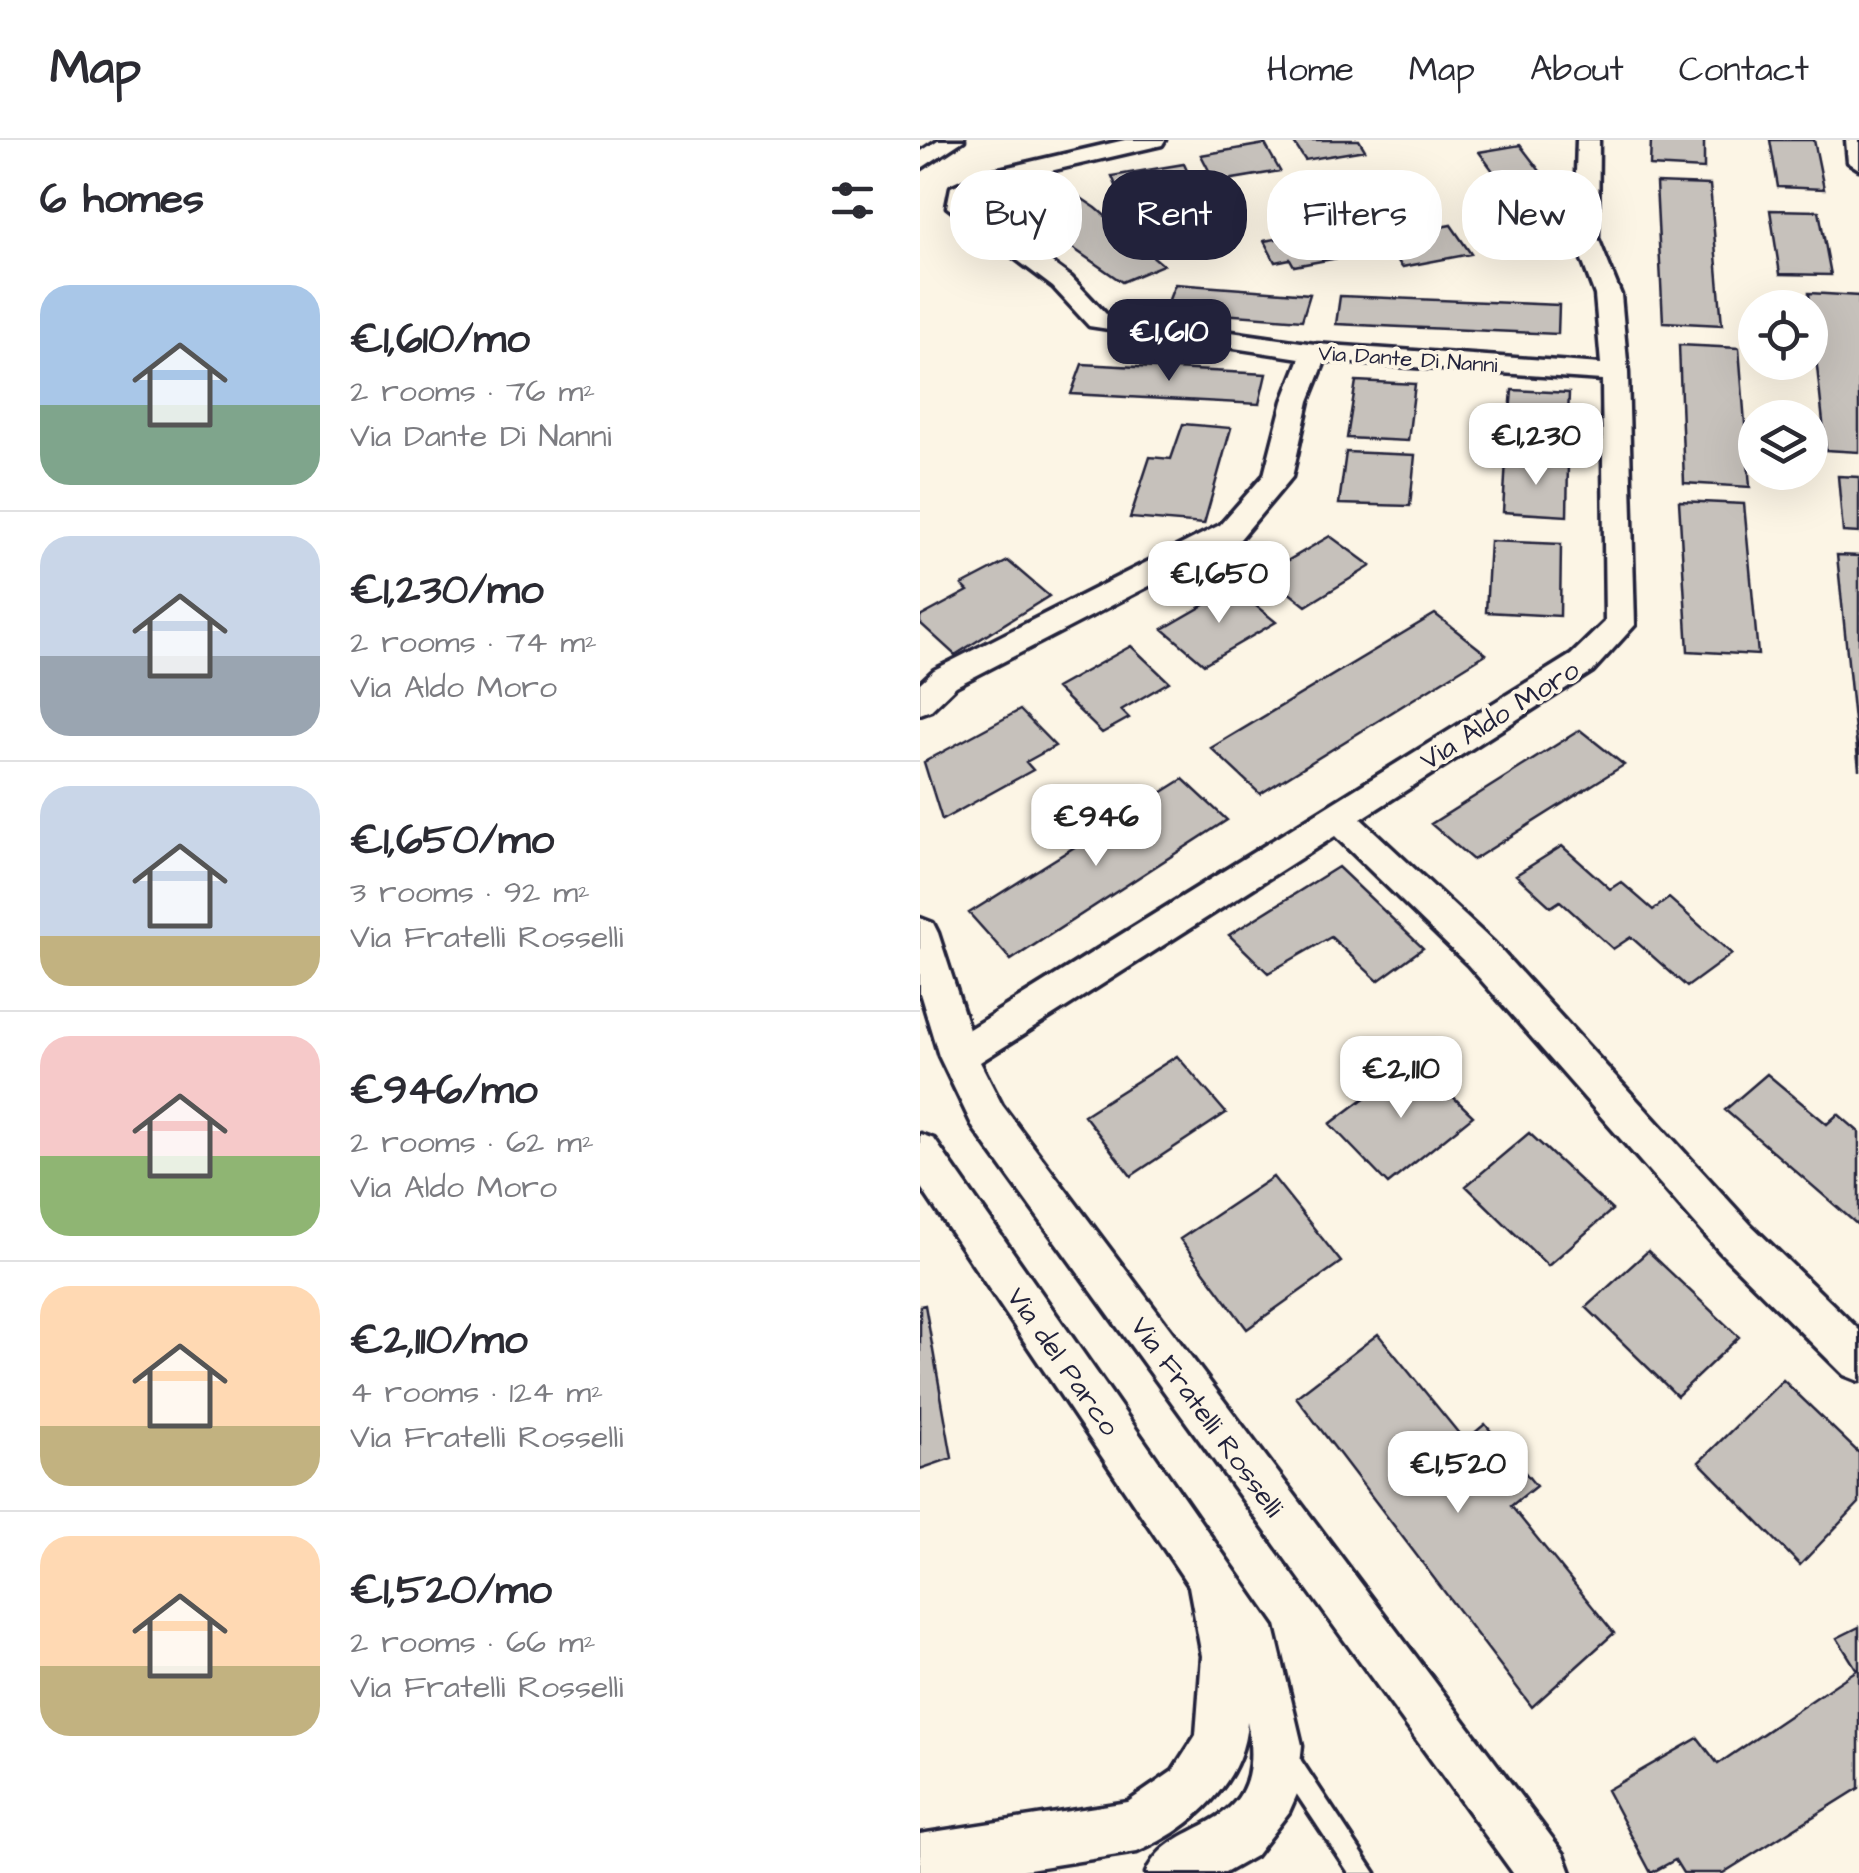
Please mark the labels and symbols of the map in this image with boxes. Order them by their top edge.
pin: €1,610 [1088,299,1250,384]
street label: Via Dante Di Nanni [1317,338,1499,381]
pin: €1,230 [1455,403,1617,488]
pin: €1,650 [1138,541,1300,626]
street label: Via Aldo Moro [1413,651,1587,780]
pin: €946 [1037,784,1155,869]
pin: €2,110 [1320,1036,1482,1121]
street label: Via del Parco [997,1280,1129,1444]
street label: Via Fratelli Rosselli [1121,1309,1293,1525]
pin: €1,520 [1377,1431,1539,1516]

